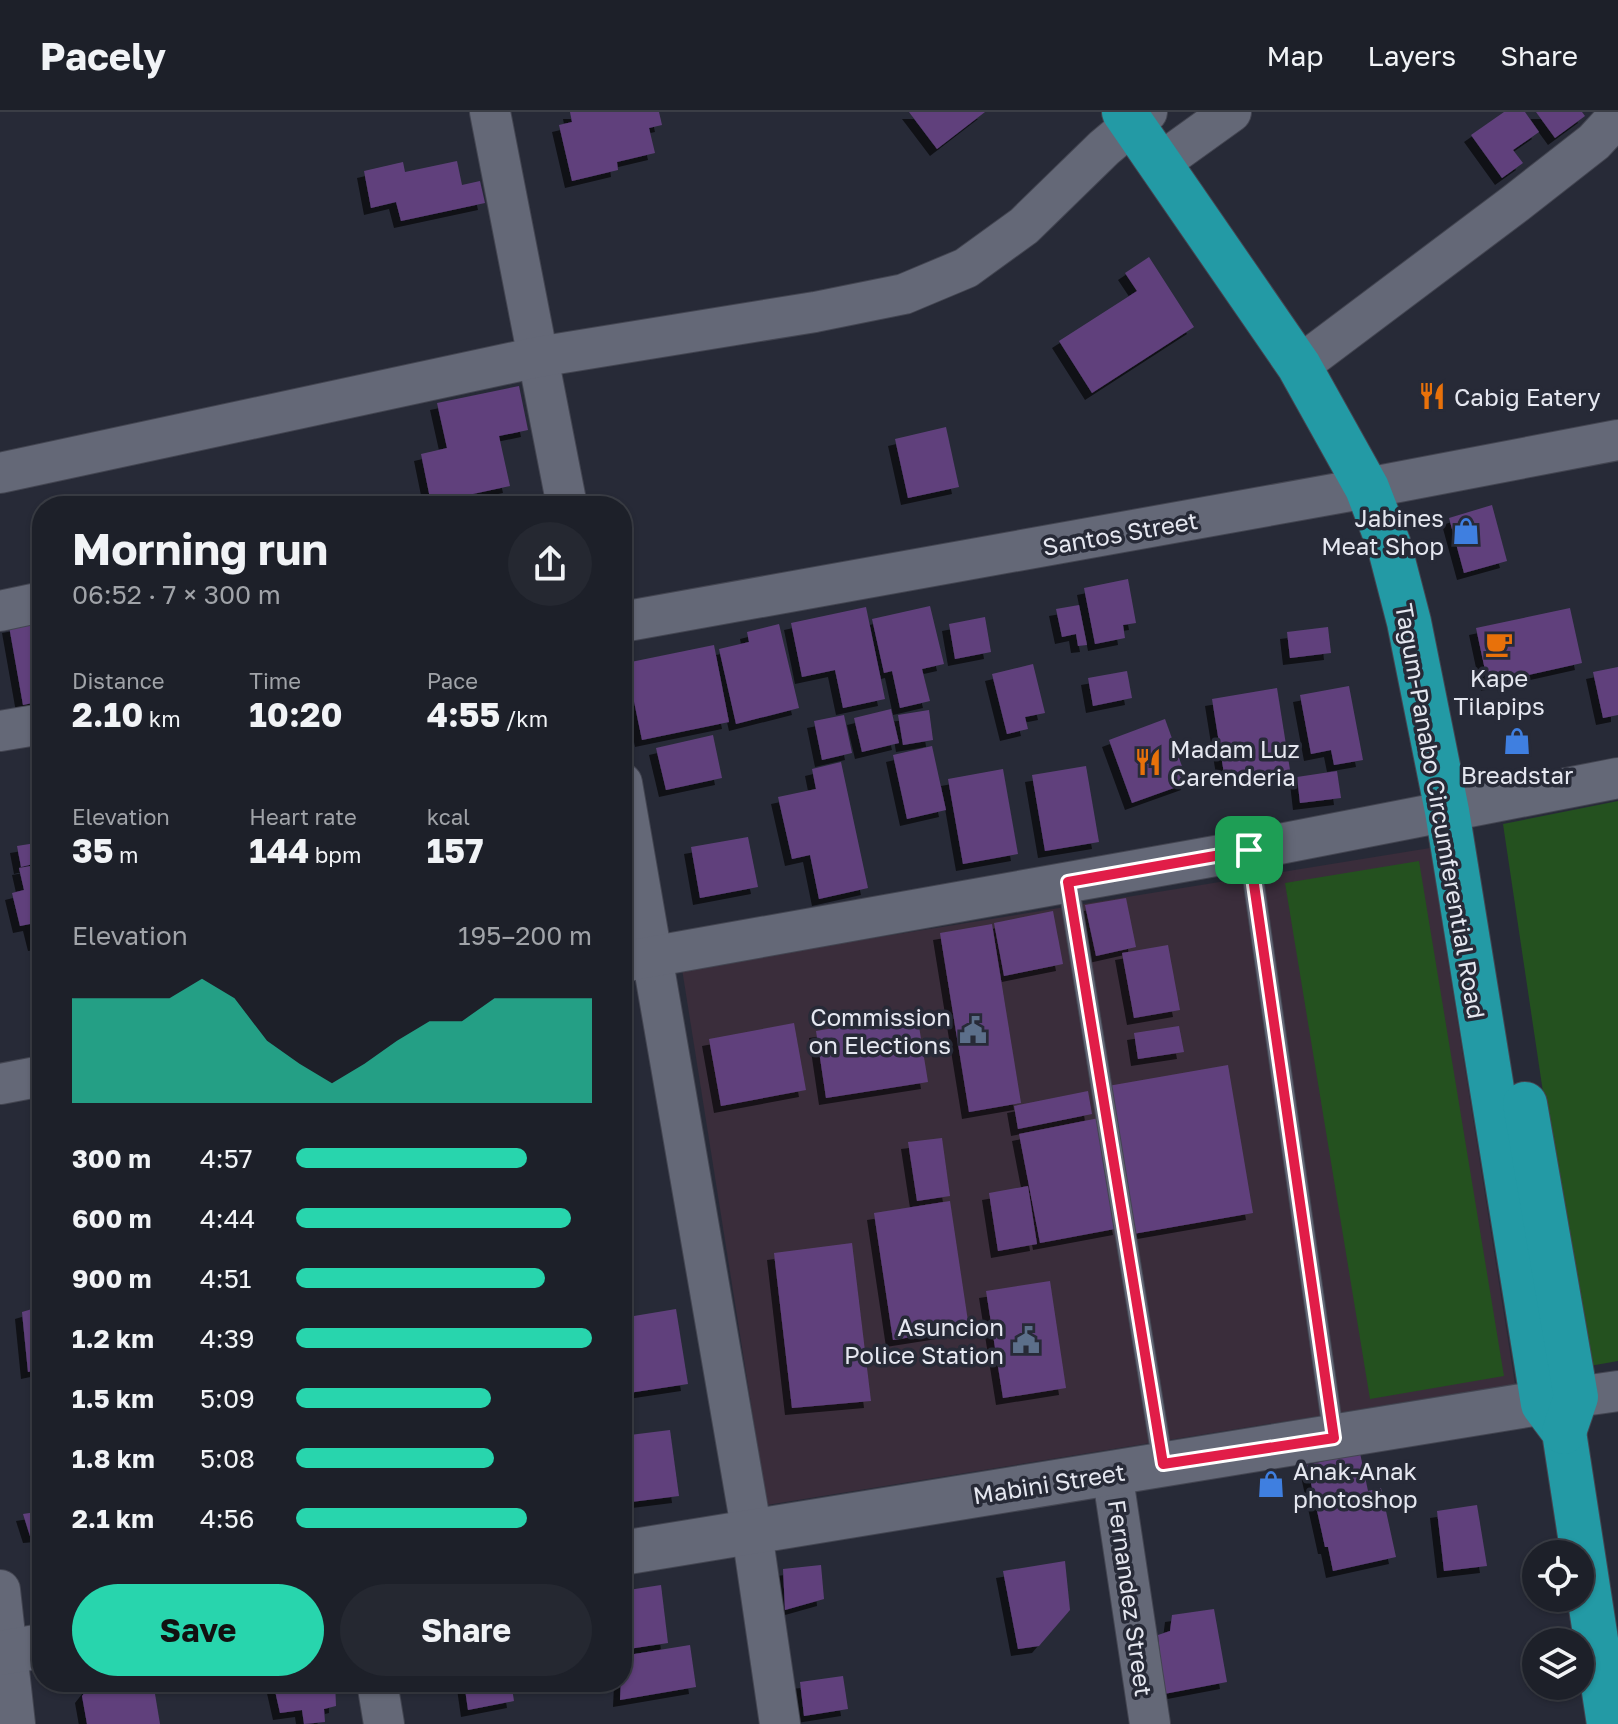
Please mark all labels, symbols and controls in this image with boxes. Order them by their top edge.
text: Pacely [40,33,166,78]
text: Map [1266,39,1324,72]
text: Layers [1368,39,1456,72]
text: Share [1500,39,1578,72]
restaurant icon: Cabig Eatery [1417,381,1447,411]
place label: Cabig Eatery [1454,382,1601,411]
place label: Jabines Meat Shop [1321,503,1444,560]
street label: Santos Street [1040,505,1200,561]
shop icon: Jabines Meat Shop [1451,516,1481,546]
text: Morning run [72,522,328,575]
button: share [508,522,592,606]
text: 06:52 · 7 × 300 m [72,579,281,610]
street label: Tagum-Panabo Circumferential Road [1390,601,1492,1021]
cafe icon: Kape Tilapips [1484,629,1514,659]
place label: Kape Tilapips [1453,663,1545,720]
text: Distance [72,667,164,694]
text: Time [249,667,301,694]
text: Pace [427,667,478,694]
text: 2.10 [72,694,143,734]
text: 10:20 [249,694,343,734]
text: 4:55 [427,694,500,734]
text: km [143,705,181,732]
text: /km [500,705,548,732]
shop icon: Breadstar [1502,726,1532,756]
place label: Madam Luz Carenderia [1170,734,1300,791]
restaurant icon: Madam Luz Carenderia [1133,747,1163,777]
place label: Breadstar [1461,760,1573,789]
text: Elevation [72,803,170,830]
text: Heart rate [249,803,357,830]
text: kcal [427,803,470,830]
pin [1215,816,1283,884]
icon: arrive [1227,828,1271,872]
text: 35 [72,830,113,870]
text: 144 [249,830,309,870]
text: 157 [427,830,483,870]
text: m [113,841,138,868]
text: bpm [309,841,361,868]
text: Elevation [72,920,188,951]
text: 195–200 m [458,920,592,951]
place label: Commission on Elections [809,1002,951,1059]
public building icon: Commission on Elections [958,1015,988,1045]
text: 300 m [72,1143,151,1174]
text: 4:57 [200,1143,253,1174]
text: 600 m [72,1203,152,1234]
text: 4:44 [200,1203,255,1234]
text: 900 m [72,1263,152,1294]
text: 4:51 [200,1263,251,1294]
place label: Asuncion Police Station [844,1312,1004,1369]
text: 1.2 km [72,1323,154,1354]
text: 4:39 [200,1323,255,1354]
public building icon: Asuncion Police Station [1011,1325,1041,1355]
text: 1.5 km [72,1383,154,1414]
text: 5:09 [200,1383,255,1414]
text: 1.8 km [72,1443,155,1474]
text: 5:08 [200,1443,255,1474]
place label: Anak-Anak photoshop [1293,1456,1418,1513]
street label: Mabini Street [971,1457,1127,1509]
shop icon: Anak-Anak photoshop [1256,1469,1286,1499]
street label: Fernandez Street [1103,1498,1159,1698]
text: 2.1 km [72,1503,154,1534]
text: 4:56 [200,1503,254,1534]
map controls [1522,1540,1594,1700]
button: locate [1522,1540,1594,1612]
button: Save [72,1584,324,1676]
button: Share [340,1584,592,1676]
button: layers [1522,1628,1594,1700]

